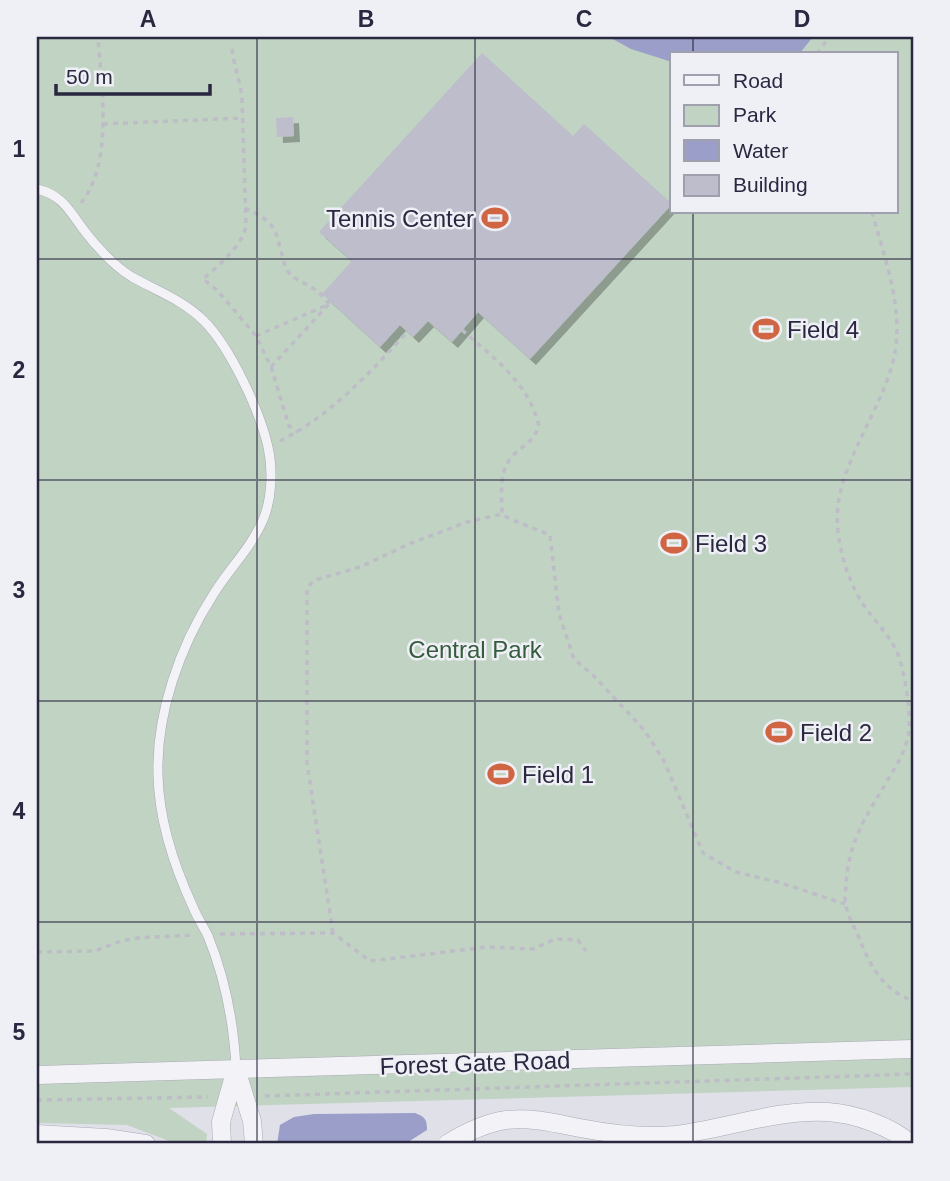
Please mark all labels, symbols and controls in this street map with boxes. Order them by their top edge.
text: A [140,6,156,32]
text: B [358,6,374,32]
text: C [576,6,592,32]
text: D [794,6,810,32]
scale bar [56,52,210,96]
legend [670,52,898,214]
text: 50 m [66,65,113,88]
text: Road [733,69,783,92]
text: Park [733,103,777,126]
text: 1 [13,136,26,162]
text: Water [733,139,788,162]
text: Building [733,173,808,196]
sports icon: Tennis Center [480,203,510,233]
place label: Tennis Center [326,205,474,232]
sports icon: Field 4 [751,314,781,344]
place label: Field 4 [787,316,859,343]
text: 2 [13,357,25,383]
sports icon: Field 3 [659,528,689,558]
place label: Field 3 [695,530,767,557]
text: 3 [13,577,25,603]
park label: Central Park [408,636,543,663]
sports icon: Field 2 [764,717,794,747]
place label: Field 2 [800,719,872,746]
sports icon: Field 1 [486,759,516,789]
place label: Field 1 [522,761,594,788]
text: 4 [13,798,26,824]
text: 5 [13,1019,26,1045]
street label: Forest Gate Road [379,1046,571,1080]

